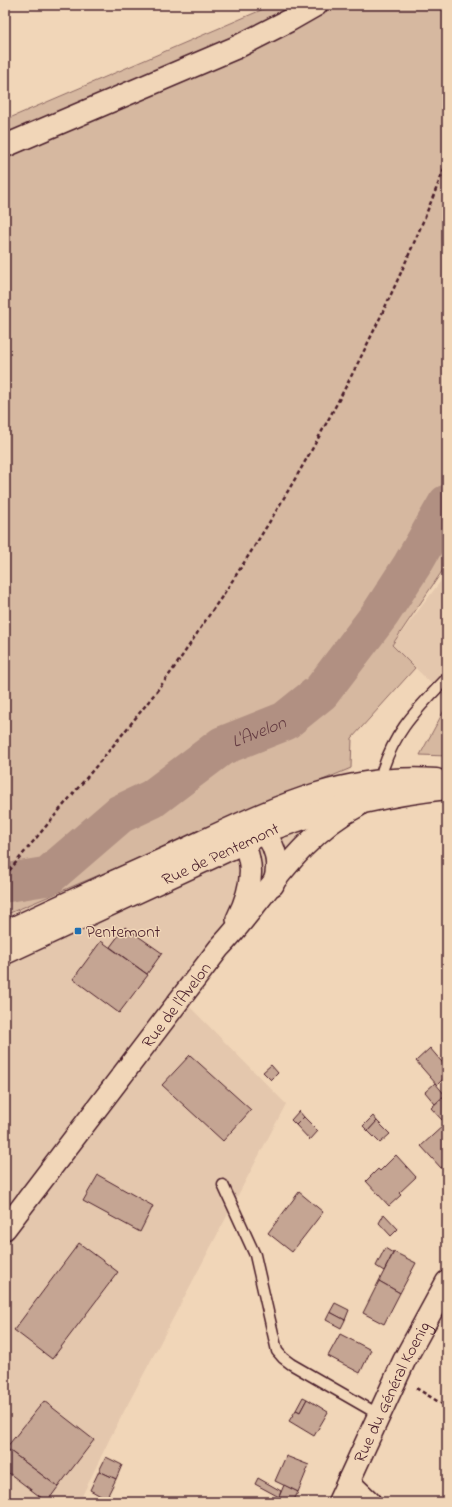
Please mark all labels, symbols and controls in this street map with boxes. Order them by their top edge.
water label: L'Avelon [228,710,291,756]
street label: Rue de Pentemont [158,817,284,893]
place label: Pentemont [86,920,161,945]
marker: Pentemont [73,926,83,936]
street label: Rue de l'Avelon [136,957,218,1054]
street label: Rue du Général Koenig [348,1317,439,1467]

